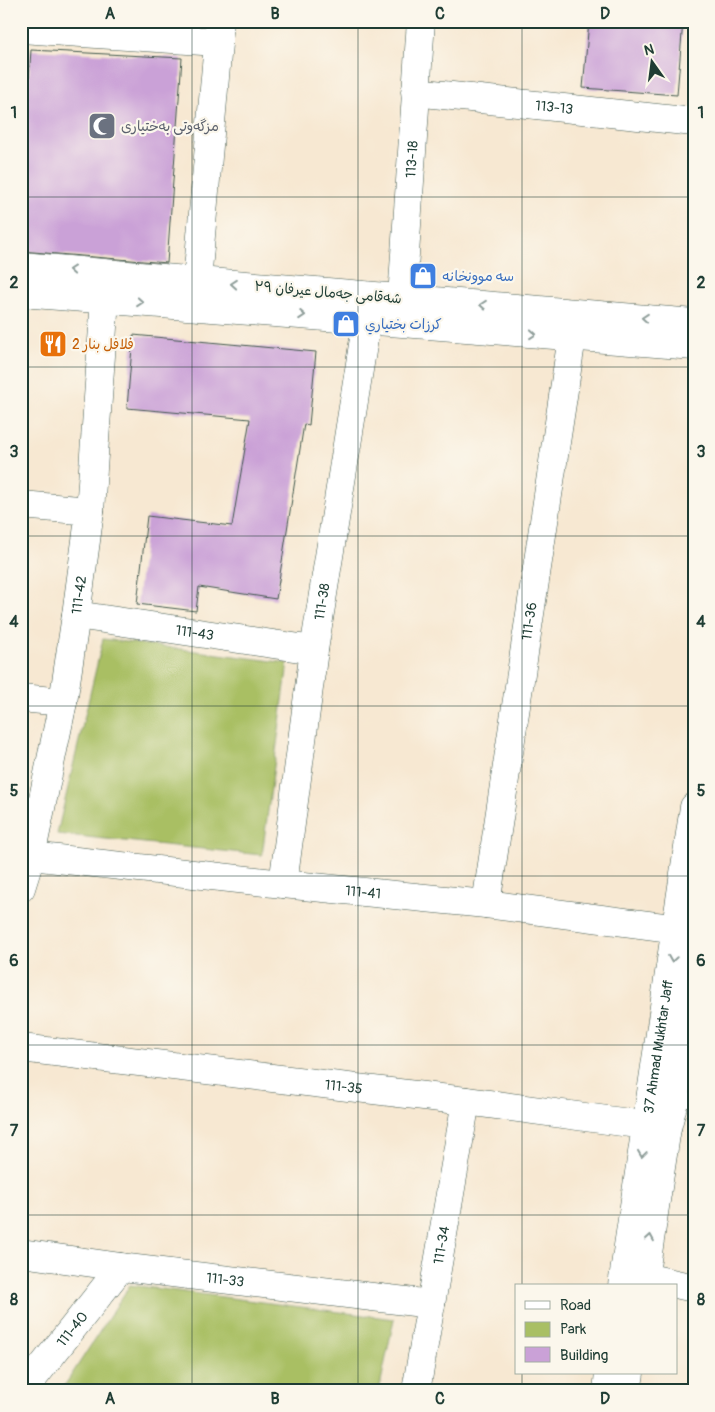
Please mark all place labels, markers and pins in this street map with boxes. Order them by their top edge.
mosque icon: مزگەوتی بەختیاری [87,111,117,141]
place label: مزگەوتی بەختیاری [121,118,219,135]
shop icon: سه موونخانه [408,261,438,291]
place label: سه موونخانه [442,268,514,285]
shop icon: كرزات بختياري [331,309,361,339]
place label: كرزات بختياري [365,316,442,335]
restaurant icon: فلافل بنار 2 [38,329,68,359]
place label: فلافل بنار 2 [72,336,134,353]

